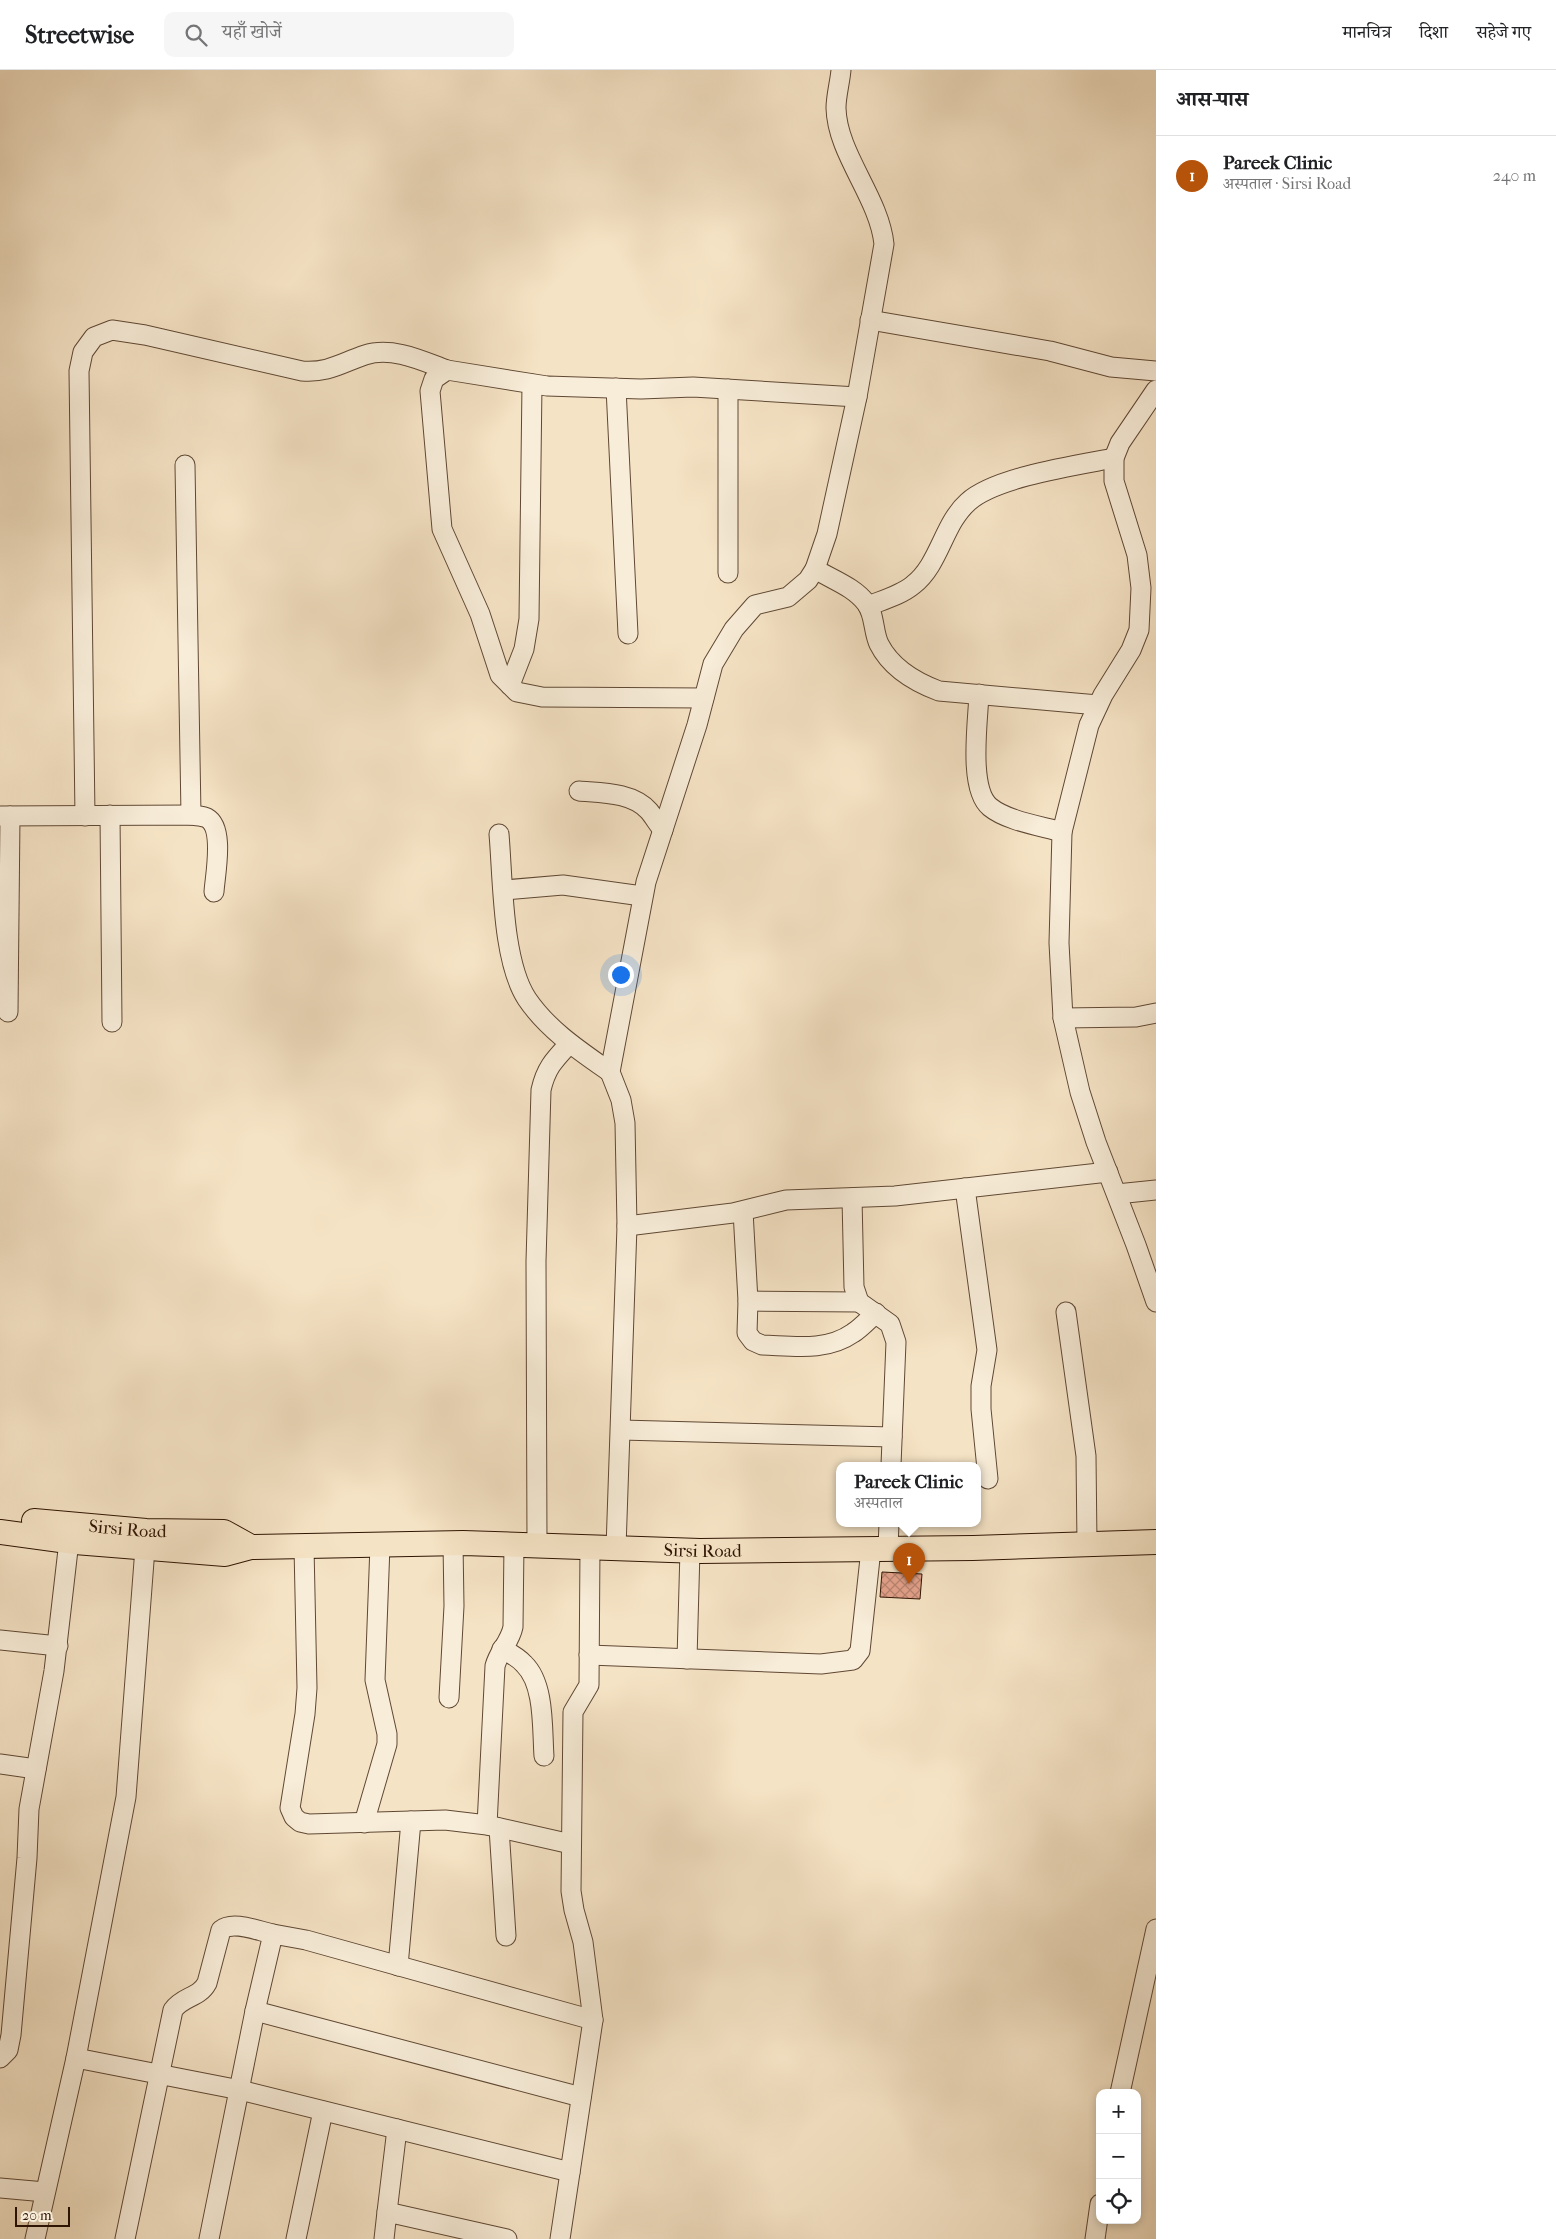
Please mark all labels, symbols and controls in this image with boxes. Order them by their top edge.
search box [164,12,514,57]
text: Streetwise [25,21,134,49]
icon: search [182,21,210,49]
text: यहाँ खोजें [222,21,282,43]
text: मानचित्र [1343,22,1391,43]
text: दिशा [1419,22,1448,43]
text: सहेजे गए [1476,22,1531,43]
text: आस-पास [1176,87,1248,111]
text: Pareek Clinic [1223,152,1332,174]
text: 1 [1189,166,1195,185]
text: 240 m [1493,166,1536,185]
text: अस्पताल · Sirsi Road [1223,174,1351,193]
your location [608,962,634,988]
popup [836,1462,981,1527]
text: Pareek Clinic [854,1471,963,1493]
text: अस्पताल [854,1493,903,1512]
street label: Sirsi Road [88,1515,167,1542]
street label: Sirsi Road [663,1539,742,1562]
pin: 1 [893,1543,925,1584]
map controls [1096,2089,1141,2224]
button: + [1096,2089,1141,2134]
button: − [1096,2134,1141,2179]
button: locate [1096,2179,1141,2224]
scale bar [15,2204,70,2227]
text: 20 m [22,2207,52,2224]

